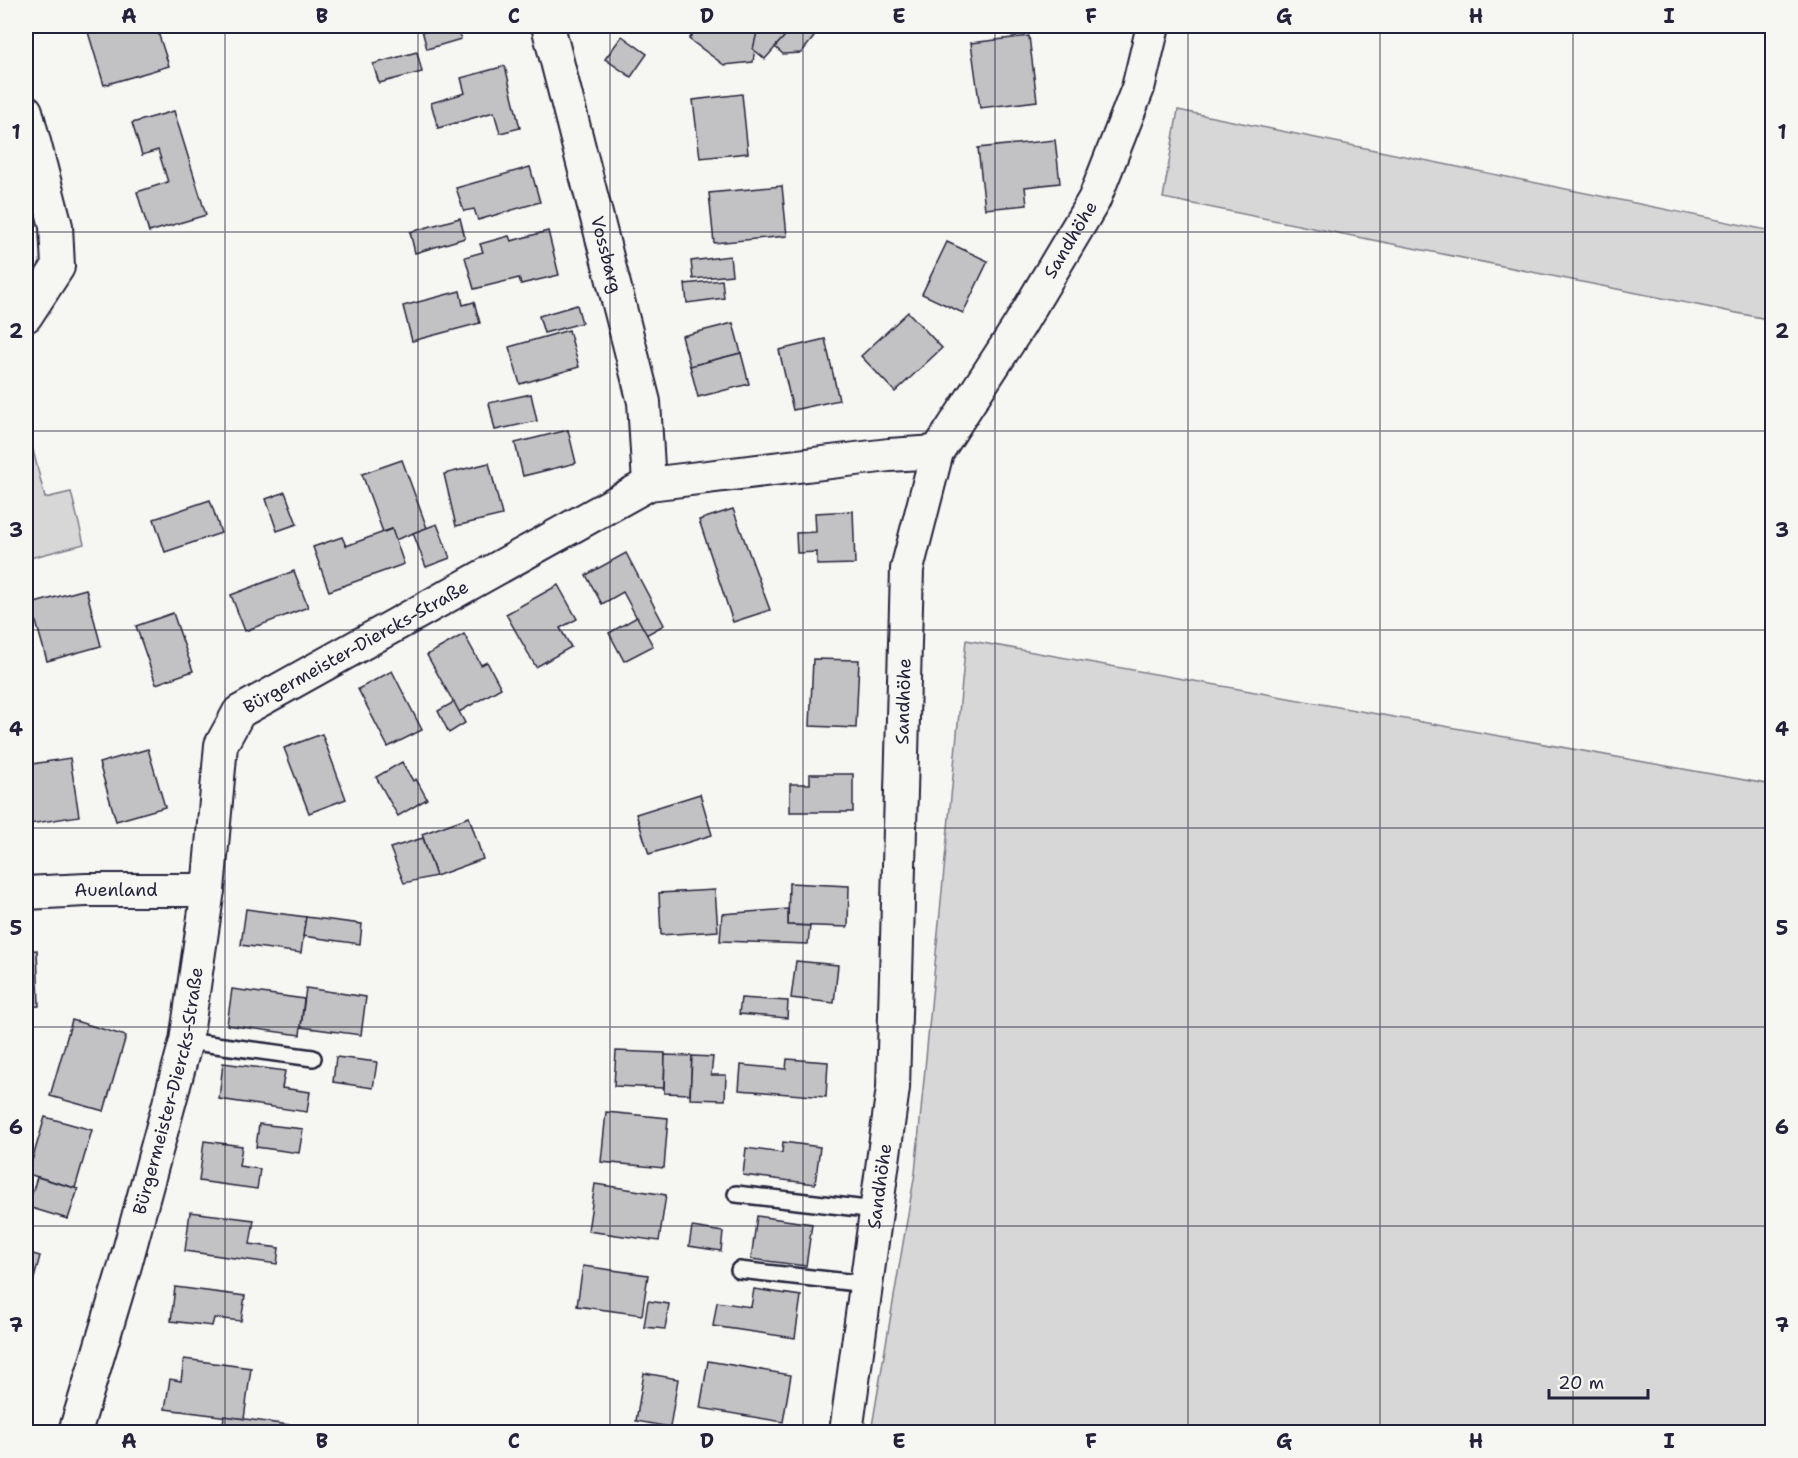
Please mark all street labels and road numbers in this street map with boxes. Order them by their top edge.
street label: Sandhöhe [1038,196,1103,283]
street label: Vossbarg [585,214,628,296]
street label: Bürgermeister-Diercks-Straße [239,575,473,719]
street label: Sandhöhe [890,658,917,745]
street label: Auenland [74,878,158,903]
street label: Bürgermeister-Diercks-Straße [127,965,209,1217]
street label: Sandhöhe [862,1142,897,1231]

